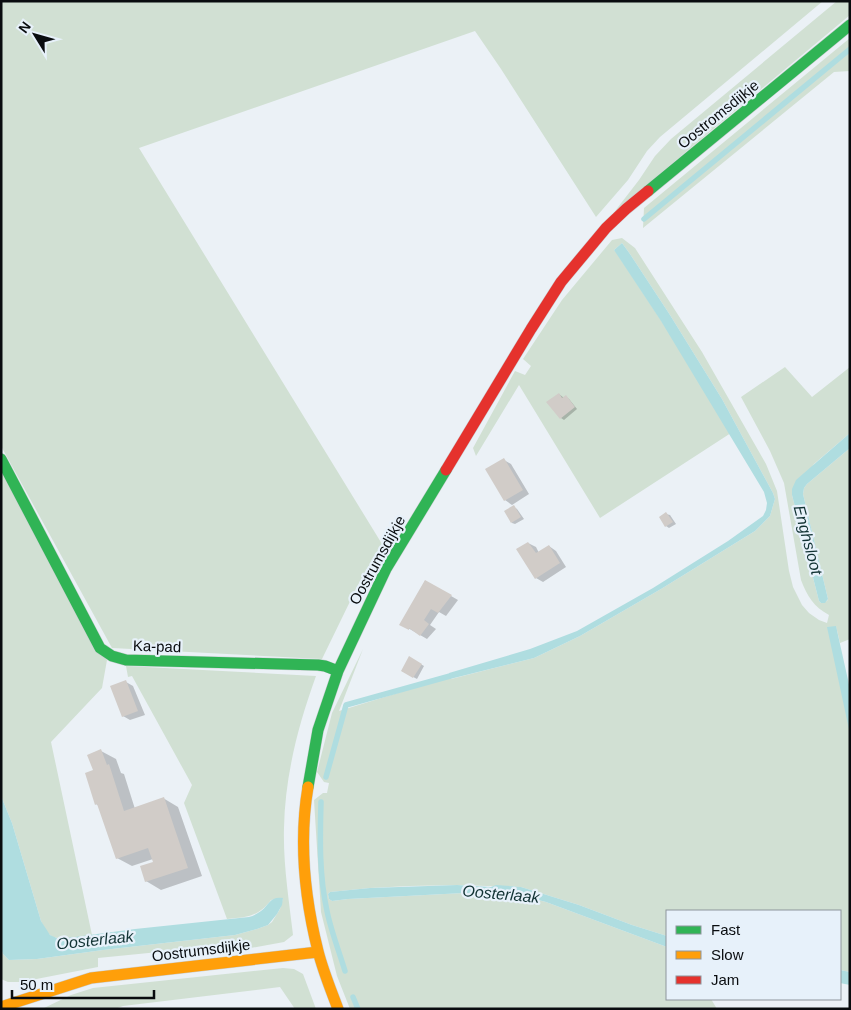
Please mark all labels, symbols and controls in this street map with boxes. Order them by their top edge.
north arrow [10,10,60,60]
text: N [15,18,34,36]
street label: Oostromsdijkje [674,76,762,152]
water label: Enghsloot [791,503,826,577]
street label: Oostrumsdijkje [346,512,408,608]
street label: Ka-pad [133,637,181,655]
water label: Oosterlaak [462,882,541,906]
legend [666,910,841,1000]
text: Fast [711,921,741,938]
water label: Oosterlaak [56,927,135,952]
street label: Oostrumsdijkje [151,936,251,964]
text: Slow [711,946,744,963]
scale bar [12,968,155,1000]
text: Jam [711,971,739,988]
text: 50 m [20,976,53,993]

